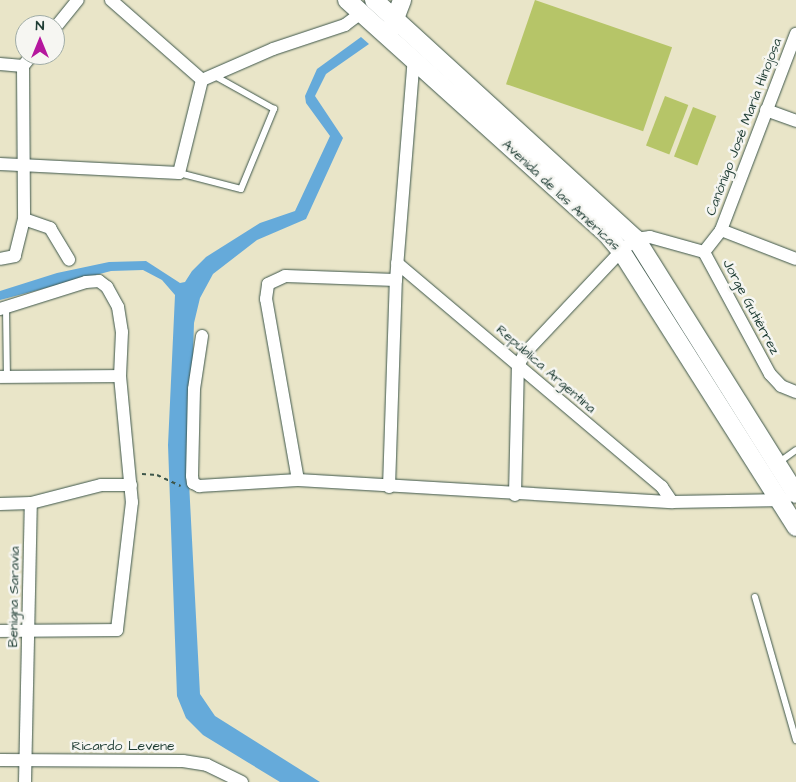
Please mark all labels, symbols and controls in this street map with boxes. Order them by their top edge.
north arrow [15,15,65,65]
text: N [36,16,44,36]
street label: Canónigo José María Hinojosa [702,36,786,218]
street label: Avenida de las Américas [498,136,624,254]
street label: Jorge Gutiérrez [719,256,783,358]
street label: República Argentina [493,321,599,417]
street label: Benigna Saravia [5,546,23,648]
street label: Ricardo Levene [71,738,175,754]

